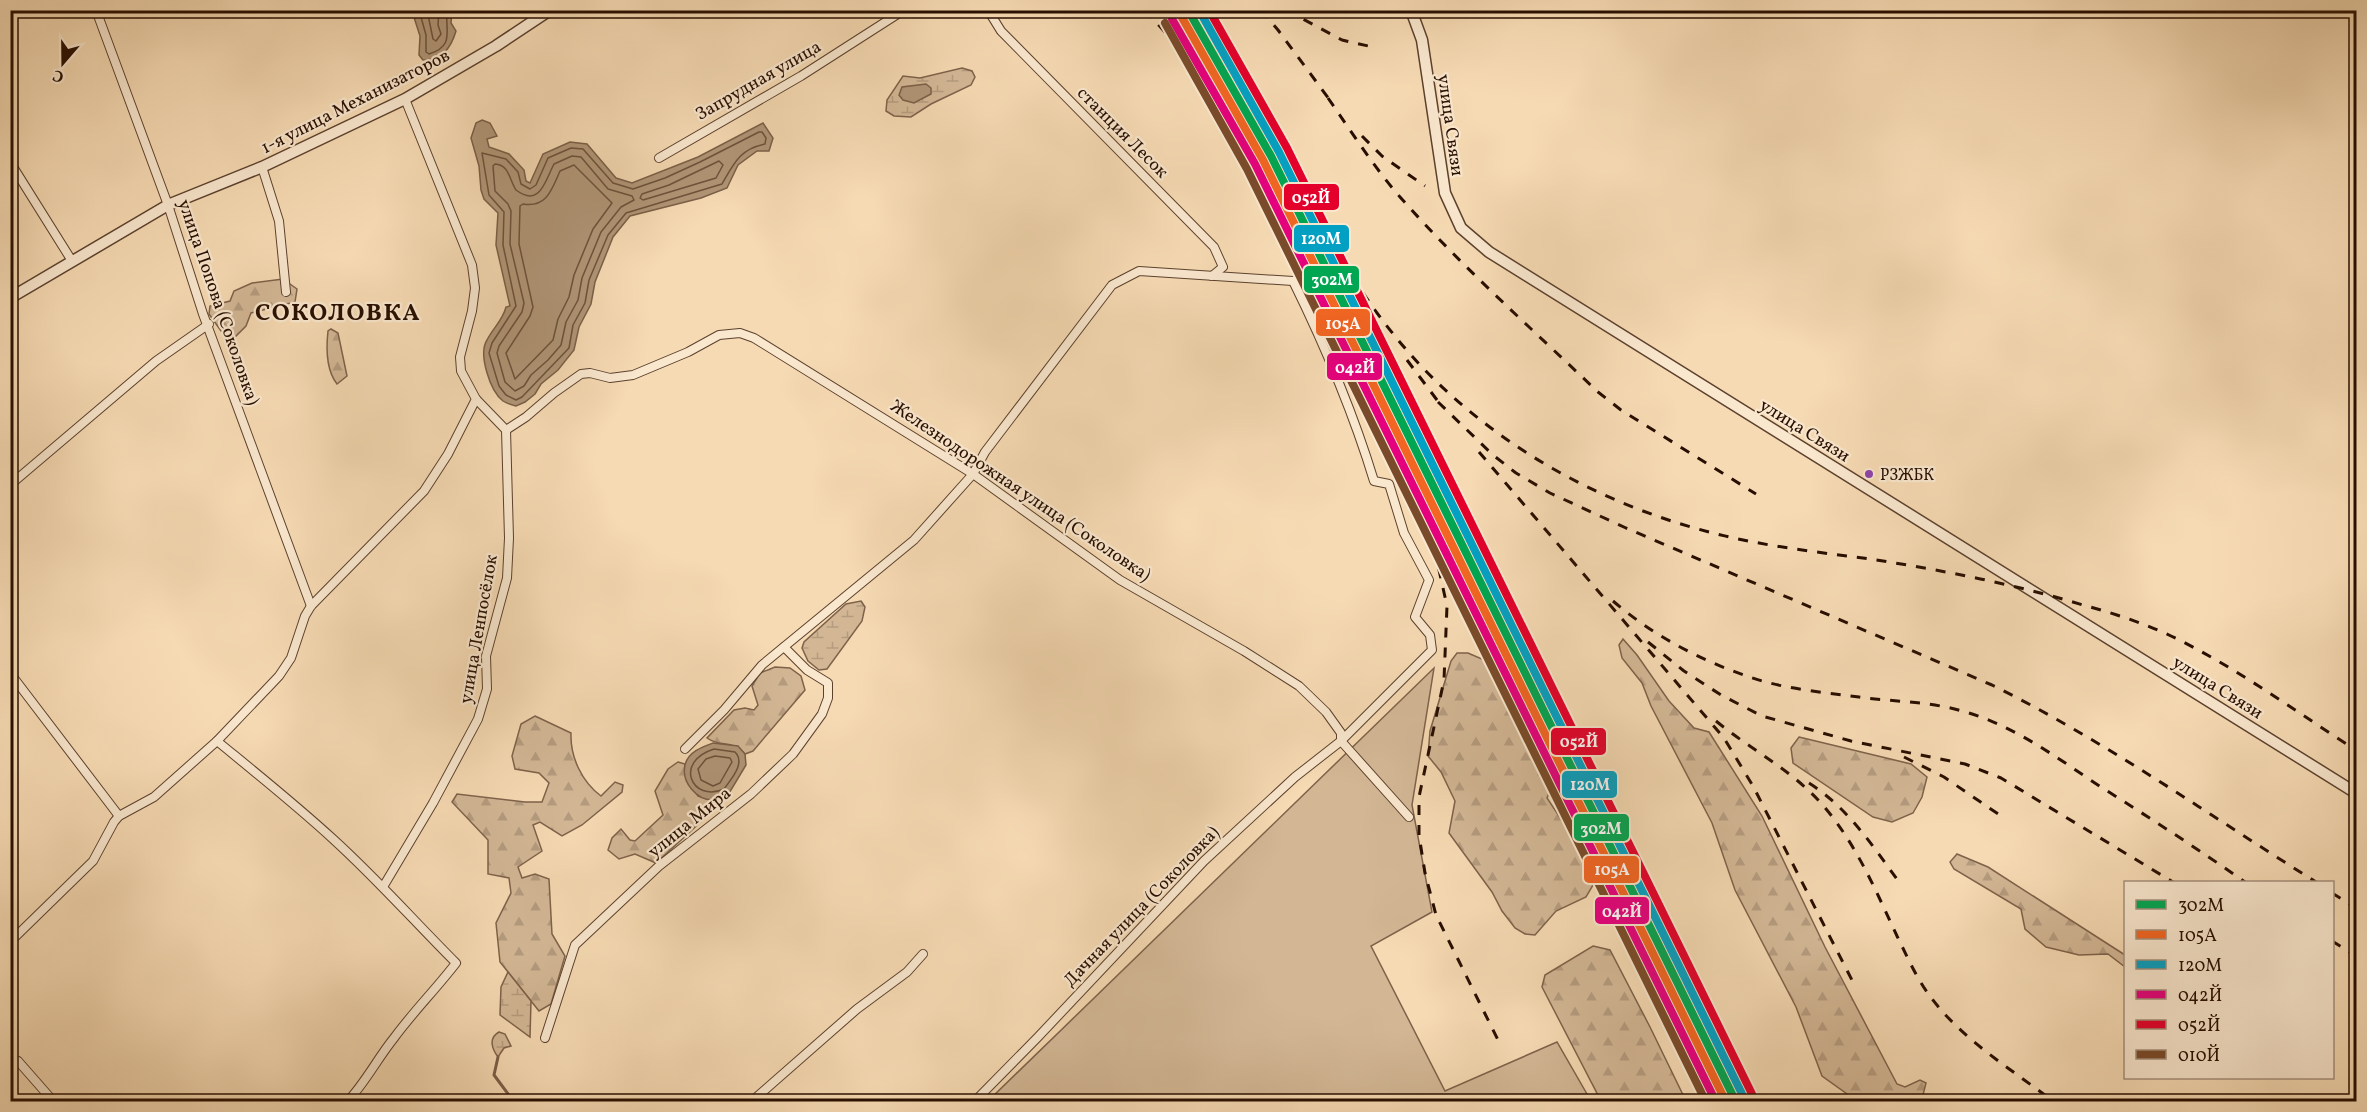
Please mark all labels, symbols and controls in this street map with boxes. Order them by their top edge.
north arrow [33,33,93,93]
street label: Запрудная улица [691,35,826,128]
street label: 1-я улица Механизаторов [257,44,454,161]
text: С [50,63,67,87]
street label: улица Связи [1430,73,1469,178]
street label: станция Лесок [1071,82,1174,185]
line badge: 052Й [1283,183,1340,211]
text: 052Й [1292,187,1330,210]
street label: улица Попова (Соколовка) [171,196,265,409]
line badge: 120М [1293,224,1350,253]
text: 120М [1301,229,1342,251]
line badge: 302М [1303,265,1360,294]
text: 302М [1311,270,1353,292]
district label: СОКОЛОВКА [255,297,421,331]
line badge: 105А [1315,308,1371,337]
text: 105А [1325,314,1361,336]
line badge: 042Й [1326,352,1383,381]
text: 042Й [1335,357,1375,380]
street label: улица Связи [1754,393,1854,469]
street label: Железнодорожная улица (Соколовка) [885,394,1155,588]
place label: РЗЖБК [1880,465,1934,487]
marker: РЗЖБК [1863,468,1875,480]
street label: улица Ленпосёлок [454,552,505,706]
street label: улица Связи [2167,650,2267,726]
line badge: 052Й [1550,727,1607,756]
text: 052Й [1560,731,1598,754]
line badge: 120М [1561,770,1618,799]
text: 120М [1570,775,1611,797]
street label: улица Мира [643,782,737,865]
line badge: 302М [1573,813,1630,842]
text: 302М [1580,819,1622,841]
street label: Дачная улица (Соколовка) [1058,821,1226,993]
line badge: 105А [1583,855,1640,884]
text: 105А [1594,860,1630,882]
legend [2124,881,2334,1079]
text: 302М [2178,894,2224,919]
line badge: 042Й [1594,896,1650,925]
text: 042Й [1602,901,1642,924]
text: 105А [2178,924,2217,949]
text: 120М [2178,954,2222,979]
text: 042Й [2178,984,2222,1009]
text: 052Й [2178,1014,2221,1039]
text: 010Й [2178,1044,2220,1069]

